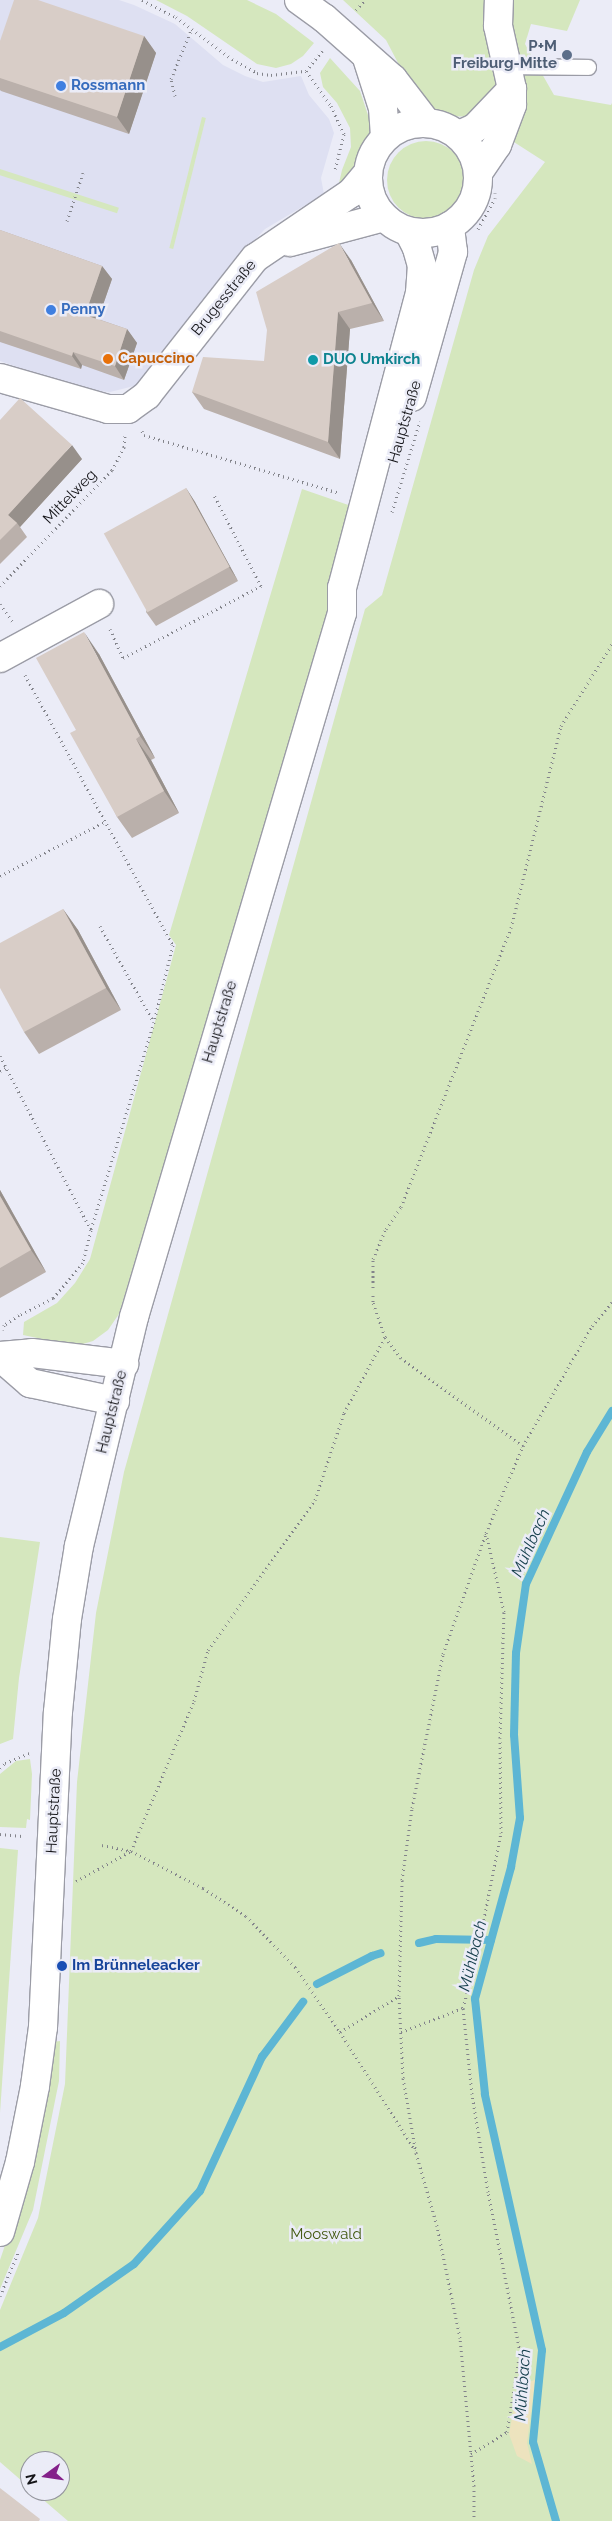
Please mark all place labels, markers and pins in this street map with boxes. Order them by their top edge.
place label: P+M Freiburg-Mitte [453,37,557,72]
marker: P+M Freiburg-Mitte [561,49,573,61]
place label: Rossmann [71,77,145,95]
marker: Rossmann [55,80,67,92]
place label: Penny [61,301,105,319]
marker: Penny [45,304,57,316]
place label: Capuccino [118,350,194,368]
place label: DUO Umkirch [323,351,420,369]
marker: Capuccino [102,353,114,365]
marker: DUO Umkirch [307,354,319,366]
place label: Im Brünneleacker [72,1957,200,1975]
marker: Im Brünneleacker [56,1960,68,1972]

